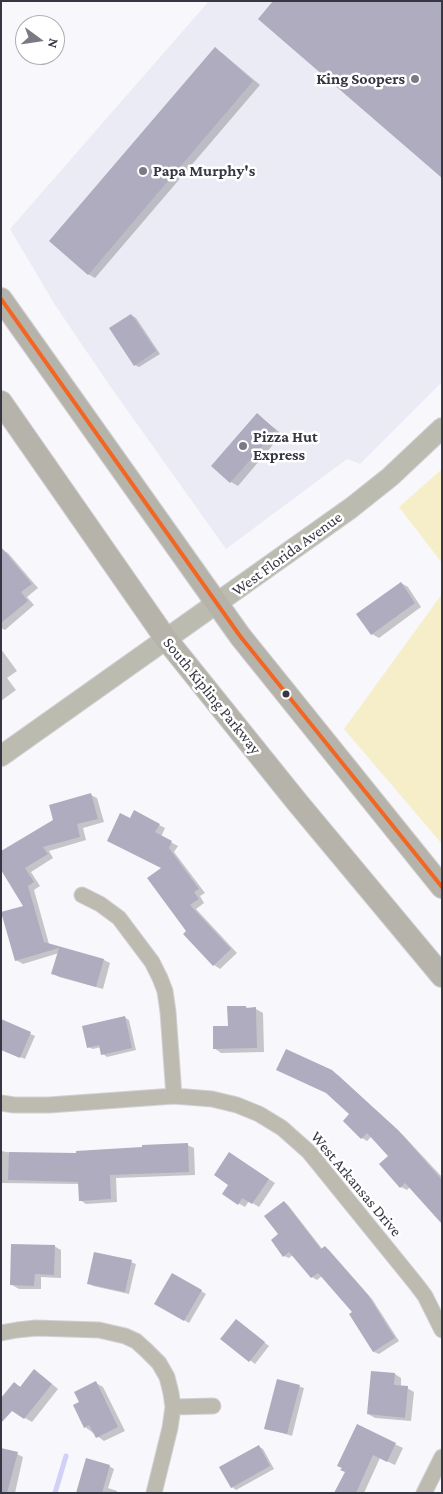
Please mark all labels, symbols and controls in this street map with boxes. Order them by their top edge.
north arrow [15,15,65,65]
text: N [45,37,63,50]
place label: King Soopers [316,69,405,89]
marker: King Soopers [409,73,421,85]
place label: Papa Murphy's [153,161,255,181]
marker: Papa Murphy's [137,165,149,177]
place label: Pizza Hut Express [253,427,318,465]
marker: Pizza Hut Express [237,440,249,452]
street label: West Florida Avenue [228,508,346,600]
street label: South Kipling Parkway [159,634,265,758]
unlabelled marker [281,689,291,699]
street label: West Arkansas Drive [306,1127,406,1241]

